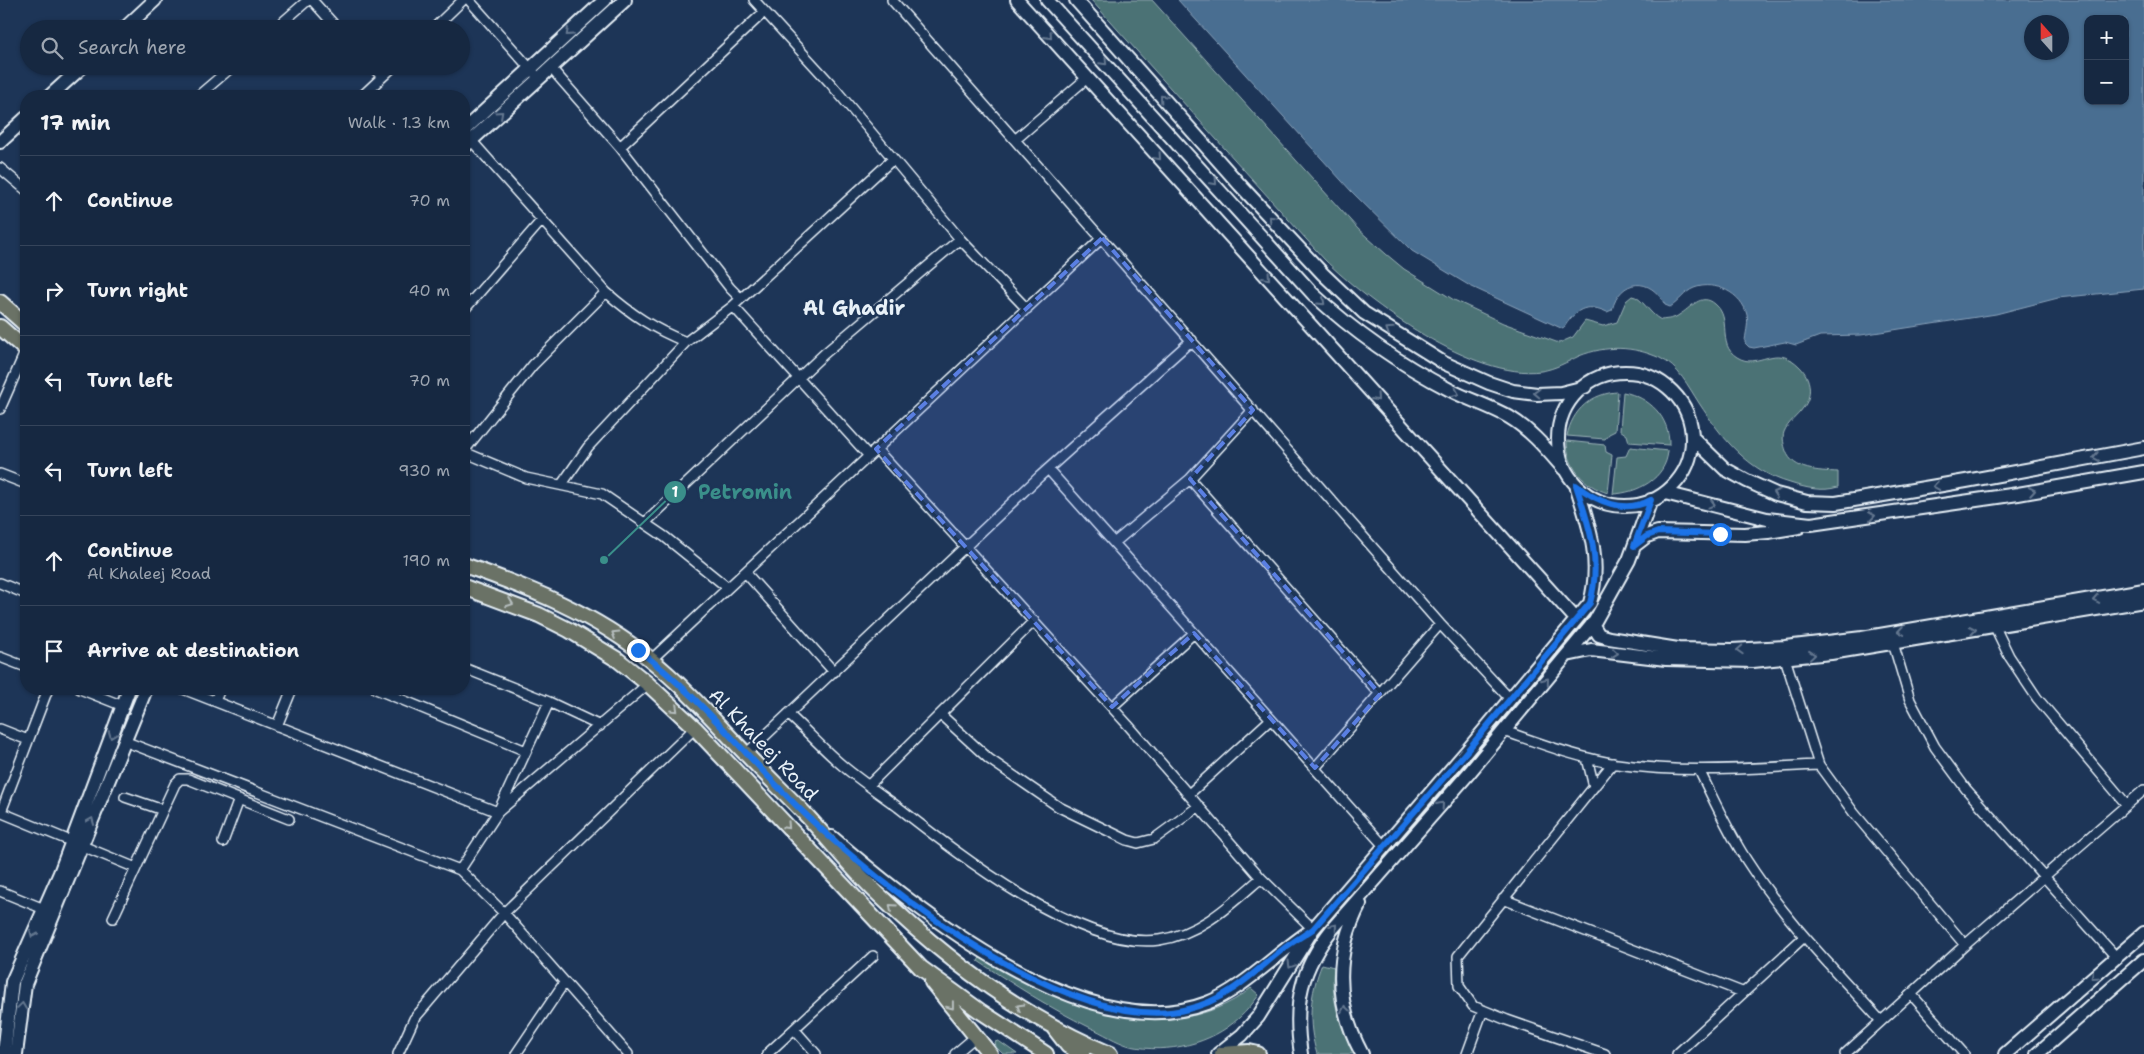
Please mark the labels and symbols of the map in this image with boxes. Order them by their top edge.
north arrow [2024,15,2069,60]
one-way arrow [565,27,574,36]
one-way arrow [1044,31,1053,40]
one-way arrow [1098,56,1107,65]
one-way arrow [1160,94,1169,103]
one-way arrow [494,111,503,120]
one-way arrow [1153,151,1162,160]
one-way arrow [1208,176,1217,185]
one-way arrow [1269,215,1278,224]
one-way arrow [1261,272,1270,281]
district label: Al Ghadir [803,295,906,321]
one-way arrow [1317,296,1326,305]
one-way arrow [1385,327,1395,336]
one-way arrow [1451,387,1460,397]
one-way arrow [1532,388,1540,398]
one-way arrow [1370,393,1379,402]
one-way arrow [2092,452,2100,462]
callout: Petromin [663,474,802,509]
text: Petromin [698,479,792,505]
one-way arrow [1932,481,1941,491]
text: 1 [672,482,679,502]
one-way arrow [2028,487,2037,497]
one-way arrow [1773,489,1781,499]
one-way arrow [1707,499,1715,509]
one-way arrow [1868,511,1876,522]
route start [1709,523,1732,546]
one-way arrow [2092,593,2100,603]
one-way arrow [505,597,513,607]
one-way arrow [1968,625,1977,635]
one-way arrow [1897,626,1906,636]
one-way arrow [611,631,620,641]
route end [627,639,650,662]
one-way arrow [1736,644,1744,655]
one-way arrow [1612,647,1620,658]
one-way arrow [1809,650,1817,661]
one-way arrow [1541,678,1549,687]
street label: Al Khaleej Road [704,683,824,806]
one-way arrow [669,703,678,712]
one-way arrow [108,730,118,738]
one-way arrow [1435,802,1444,811]
one-way arrow [84,817,95,826]
one-way arrow [781,820,790,829]
one-way arrow [889,904,898,913]
one-way arrow [1328,924,1337,933]
one-way arrow [28,929,39,938]
one-way arrow [1288,959,1298,968]
one-way arrow [2091,970,2100,979]
one-way arrow [945,1000,953,1009]
one-way arrow [16,1001,27,1009]
one-way arrow [1017,1003,1026,1013]
one-way arrow [1340,1004,1351,1012]

